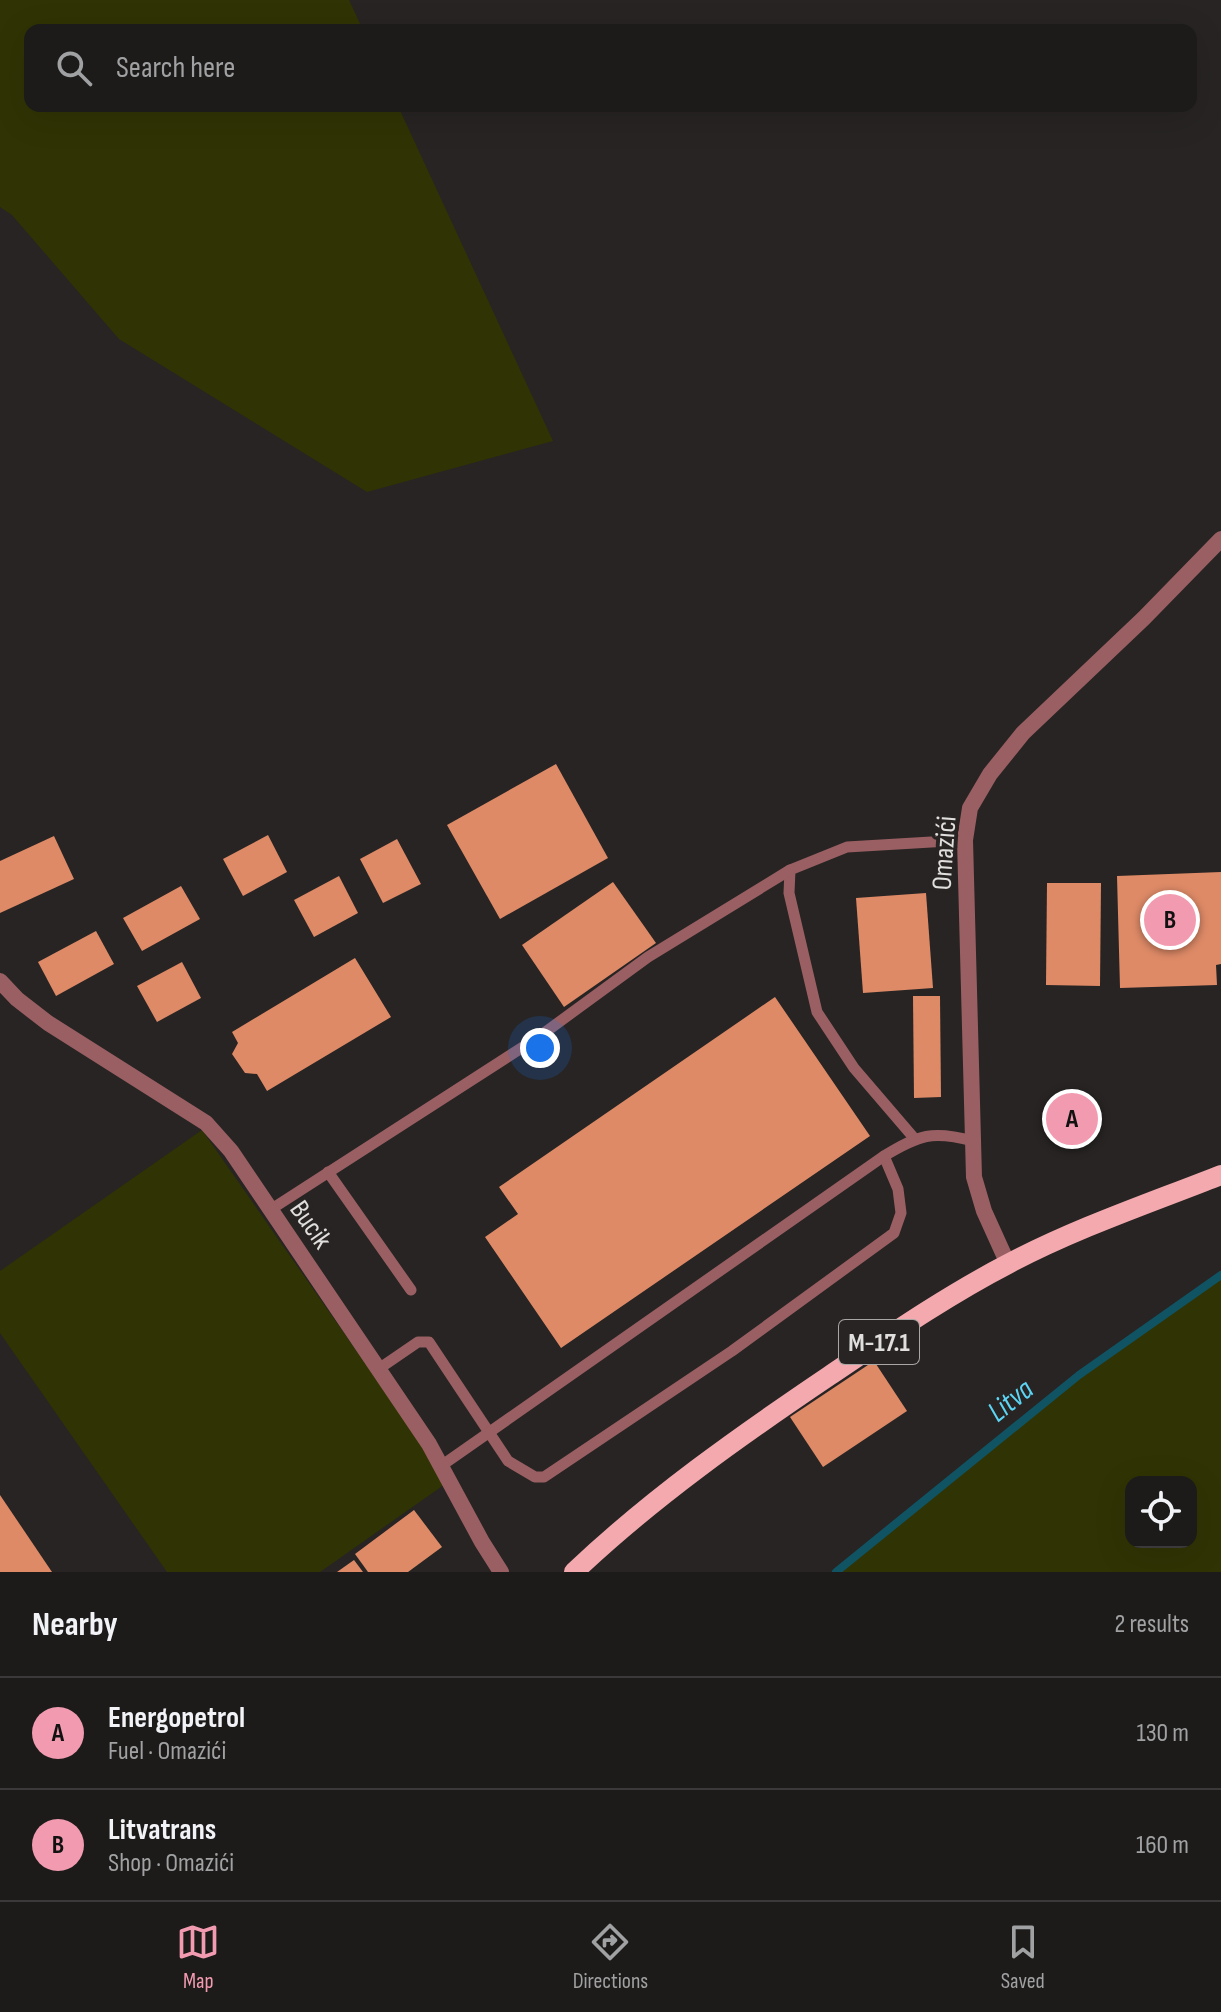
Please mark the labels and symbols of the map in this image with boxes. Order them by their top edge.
street label: Omazići [925,815,964,891]
pin: B [1144,890,1196,950]
your location [520,1028,560,1068]
pin: A [1046,1089,1098,1149]
street label: Bucik [283,1194,339,1256]
road number: M-17.1 [839,1320,919,1364]
water label: Litva [980,1372,1041,1430]

